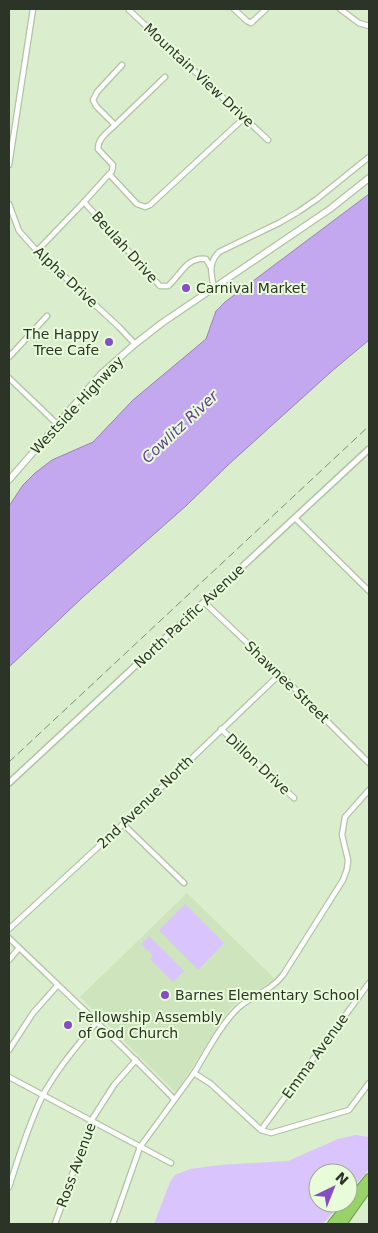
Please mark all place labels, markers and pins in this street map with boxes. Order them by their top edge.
place label: Carnival Market [196,280,306,296]
marker: Carnival Market [180,282,192,294]
place label: The Happy Tree Cafe [22,326,99,358]
marker: The Happy Tree Cafe [103,336,115,348]
place label: Barnes Elementary School [175,987,359,1003]
marker: Barnes Elementary School [159,989,171,1001]
place label: Fellowship Assembly of God Church [78,1009,223,1041]
marker: Fellowship Assembly of God Church [62,1019,74,1031]

